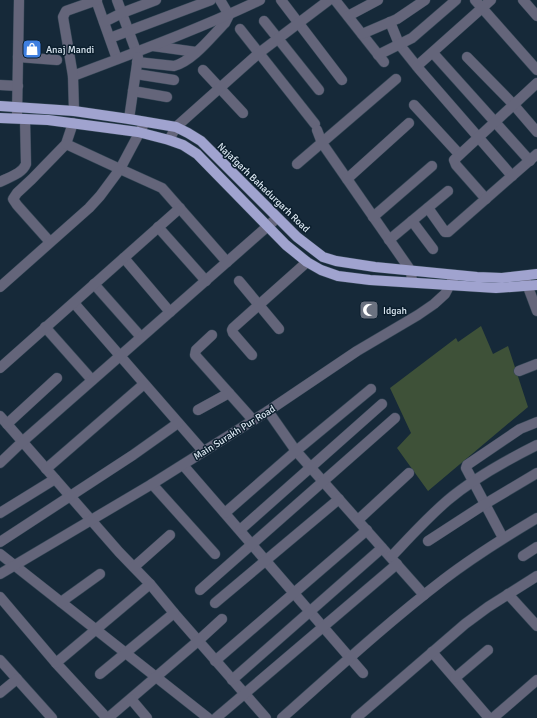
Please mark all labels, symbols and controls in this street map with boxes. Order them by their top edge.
shop icon: Anaj Mandi [21,38,43,60]
place label: Anaj Mandi [46,44,94,56]
street label: Najafgarh Bahadurgarh Road [215,140,312,235]
mosque icon: Idgah [358,299,380,321]
place label: Idgah [383,305,407,317]
street label: Main Surakh Pur Road [191,403,278,463]

